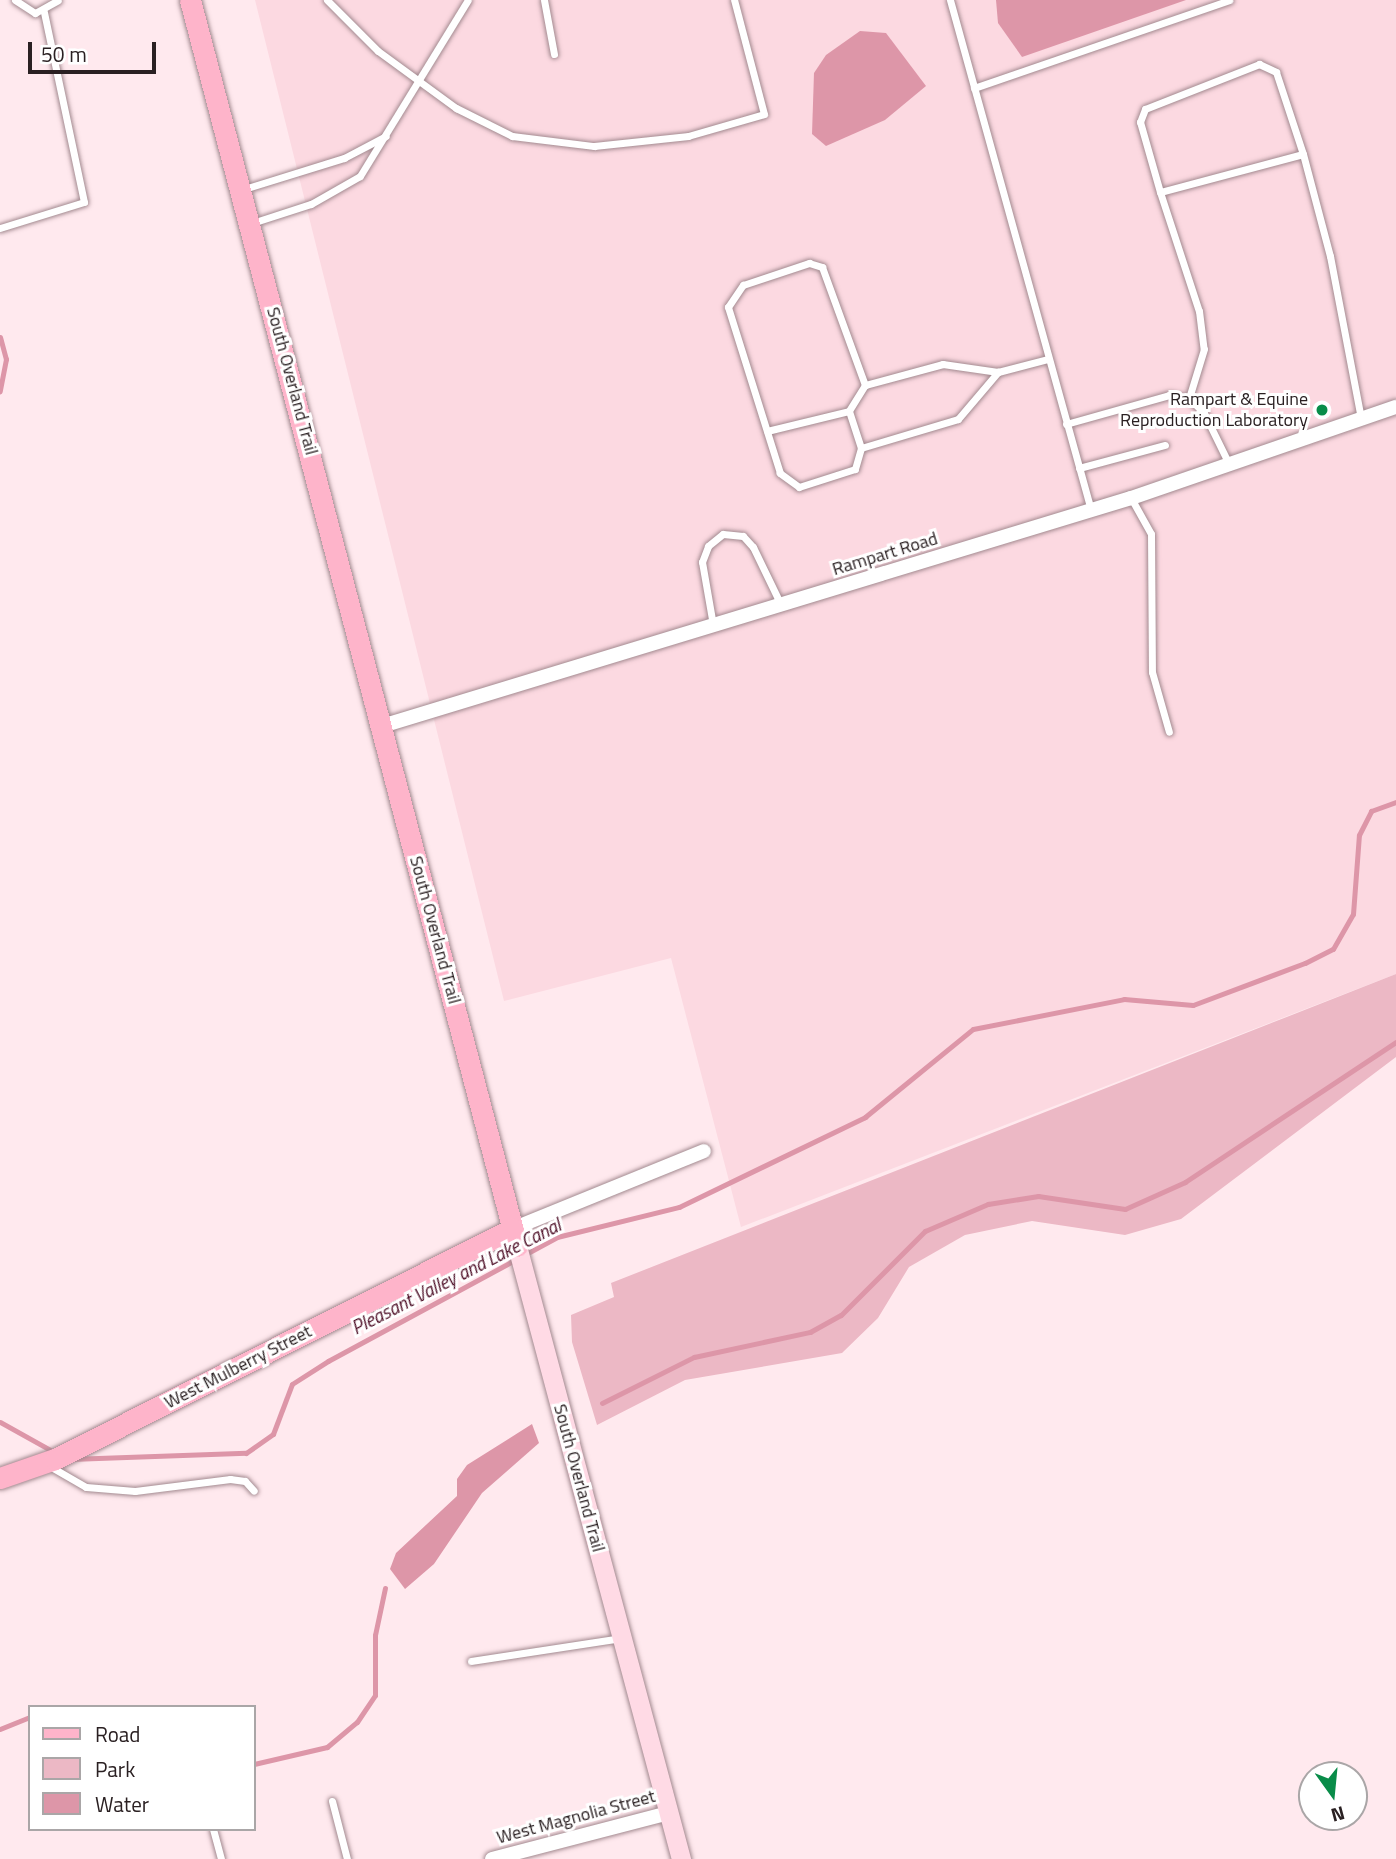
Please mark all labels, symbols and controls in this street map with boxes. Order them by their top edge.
scale bar [32,28,159,72]
text: 50 m [41,38,87,70]
street label: South Overland Trail [262,305,322,457]
place label: Rampart & Equine Reproduction Laboratory [1120,389,1308,432]
marker: Rampart & Equine Reproduction Laboratory [1314,402,1330,418]
street label: Rampart Road [830,528,940,580]
street label: South Overland Trail [405,854,465,1006]
water label: Pleasant Valley and Lake Canal [347,1213,565,1339]
street label: West Mulberry Street [161,1321,315,1413]
street label: South Overland Trail [549,1402,609,1554]
legend [28,1705,256,1831]
text: Road [95,1718,140,1750]
text: Park [95,1753,135,1785]
north arrow [1298,1761,1368,1831]
street label: West Magnolia Street [494,1785,658,1849]
text: Water [95,1788,149,1820]
text: N [1328,1799,1348,1831]

